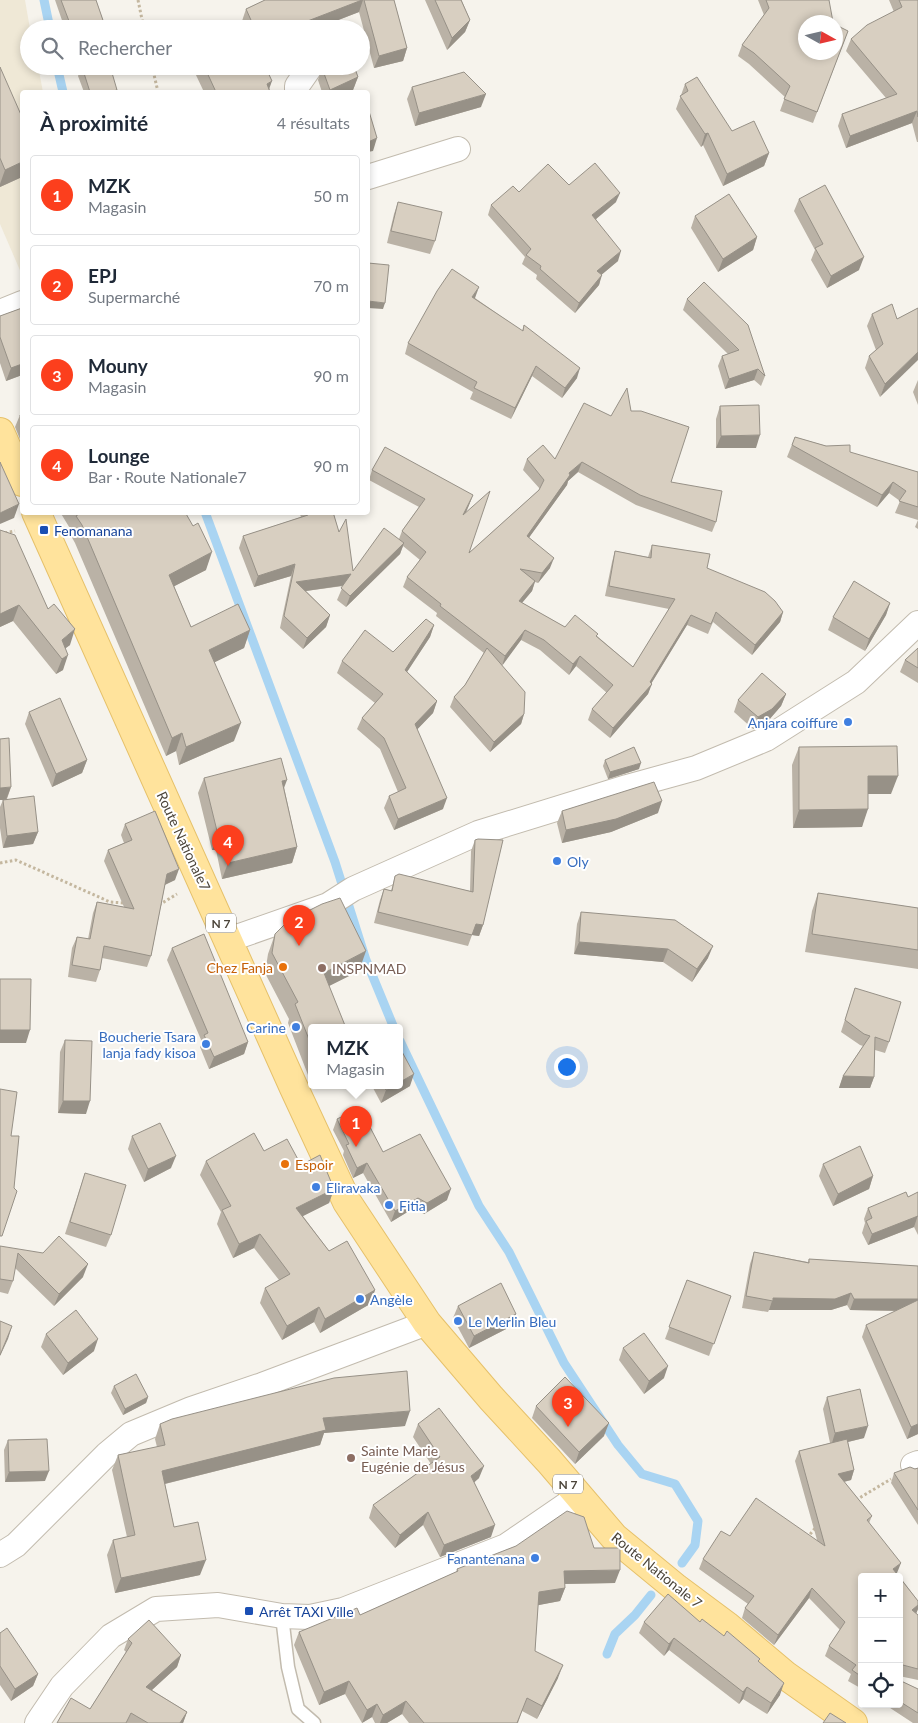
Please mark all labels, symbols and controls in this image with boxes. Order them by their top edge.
north arrow [798,15,843,60]
search box [20,20,370,75]
icon: search [38,34,66,62]
text: Rechercher [78,36,172,59]
text: À proximité [40,110,148,135]
text: 4 résultats [277,113,350,132]
text: MZK [88,174,130,197]
text: 1 [52,186,62,205]
text: 50 m [313,186,349,205]
text: Magasin [88,197,147,216]
text: EPJ [88,264,117,287]
text: 2 [52,276,62,295]
text: 70 m [313,276,349,295]
text: Supermarché [88,287,180,306]
text: Mouny [88,354,148,377]
text: 3 [52,366,62,385]
text: 90 m [313,366,349,385]
text: Magasin [88,377,147,396]
text: Lounge [88,444,150,467]
text: 4 [52,456,62,475]
text: 90 m [313,456,349,475]
text: Bar · Route Nationale7 [88,467,247,486]
place label: Fenomanana [54,522,133,539]
marker: Fenomanana [38,524,50,536]
place label: Anjara coiffure [748,714,838,731]
marker: Anjara coiffure [842,716,854,728]
street label: Route Nationale7 [154,789,214,893]
pin: 4 [212,825,244,866]
place label: Oly [567,853,589,870]
marker: Oly [551,855,563,867]
pin: 2 [283,905,315,946]
road number: N 7 [206,914,236,932]
place label: Chez Fanja [207,959,273,976]
place label: INSPNMAD [332,960,406,977]
marker: Chez Fanja [277,961,289,973]
marker: INSPNMAD [316,962,328,974]
place label: Carine [246,1019,286,1036]
marker: Carine [290,1021,302,1033]
popup [308,1024,403,1089]
place label: Boucherie Tsara lanja fady kisoa [99,1028,196,1061]
text: MZK [326,1036,369,1059]
marker: Boucherie Tsara lanja fady kisoa [200,1038,212,1050]
your location [554,1054,580,1080]
text: Magasin [326,1059,385,1078]
pin: 1 [340,1106,372,1147]
place label: Espoir [295,1156,333,1173]
marker: Espoir [279,1158,291,1170]
place label: Eliravaka [326,1179,381,1196]
marker: Eliravaka [310,1181,322,1193]
place label: Fitia [399,1197,426,1214]
marker: Fitia [383,1199,395,1211]
place label: Angèle [370,1291,413,1308]
marker: Angèle [354,1293,366,1305]
place label: Le Merlin Bleu [468,1313,556,1330]
marker: Le Merlin Bleu [452,1315,464,1327]
pin: 3 [552,1386,584,1427]
place label: Sainte Marie Eugénie de Jésus [361,1442,465,1475]
marker: Sainte Marie Eugénie de Jésus [345,1452,357,1464]
road number: N 7 [553,1475,583,1494]
street label: Route Nationale 7 [608,1528,706,1612]
place label: Fanantenana [447,1550,525,1567]
marker: Fanantenana [529,1552,541,1564]
map controls [858,1573,903,1708]
button: + [858,1573,903,1618]
place label: Arrêt TAXI Ville [259,1603,354,1620]
marker: Arrêt TAXI Ville [243,1605,255,1617]
button: − [858,1618,903,1663]
button: locate [858,1663,903,1708]

